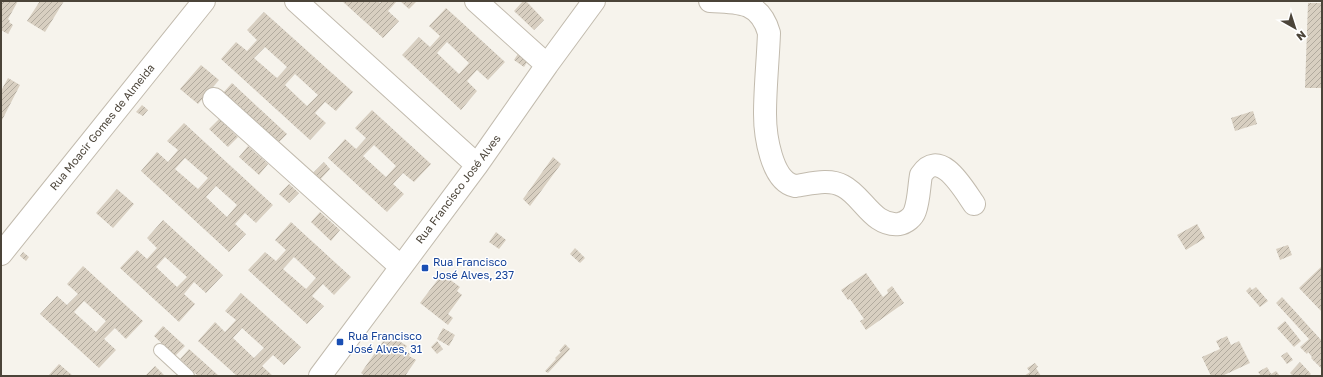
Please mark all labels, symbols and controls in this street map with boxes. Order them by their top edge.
north arrow [1275,8,1315,48]
text: N [1294,28,1309,44]
street label: Rua Moacir Gomes de Almeida [47,61,157,192]
street label: Rua Francisco José Alves [412,132,503,246]
place label: Rua Francisco José Alves, 237 [433,255,514,281]
marker: Rua Francisco José Alves, 237 [420,263,430,273]
place label: Rua Francisco José Alves, 31 [348,329,422,355]
marker: Rua Francisco José Alves, 31 [335,337,345,347]

